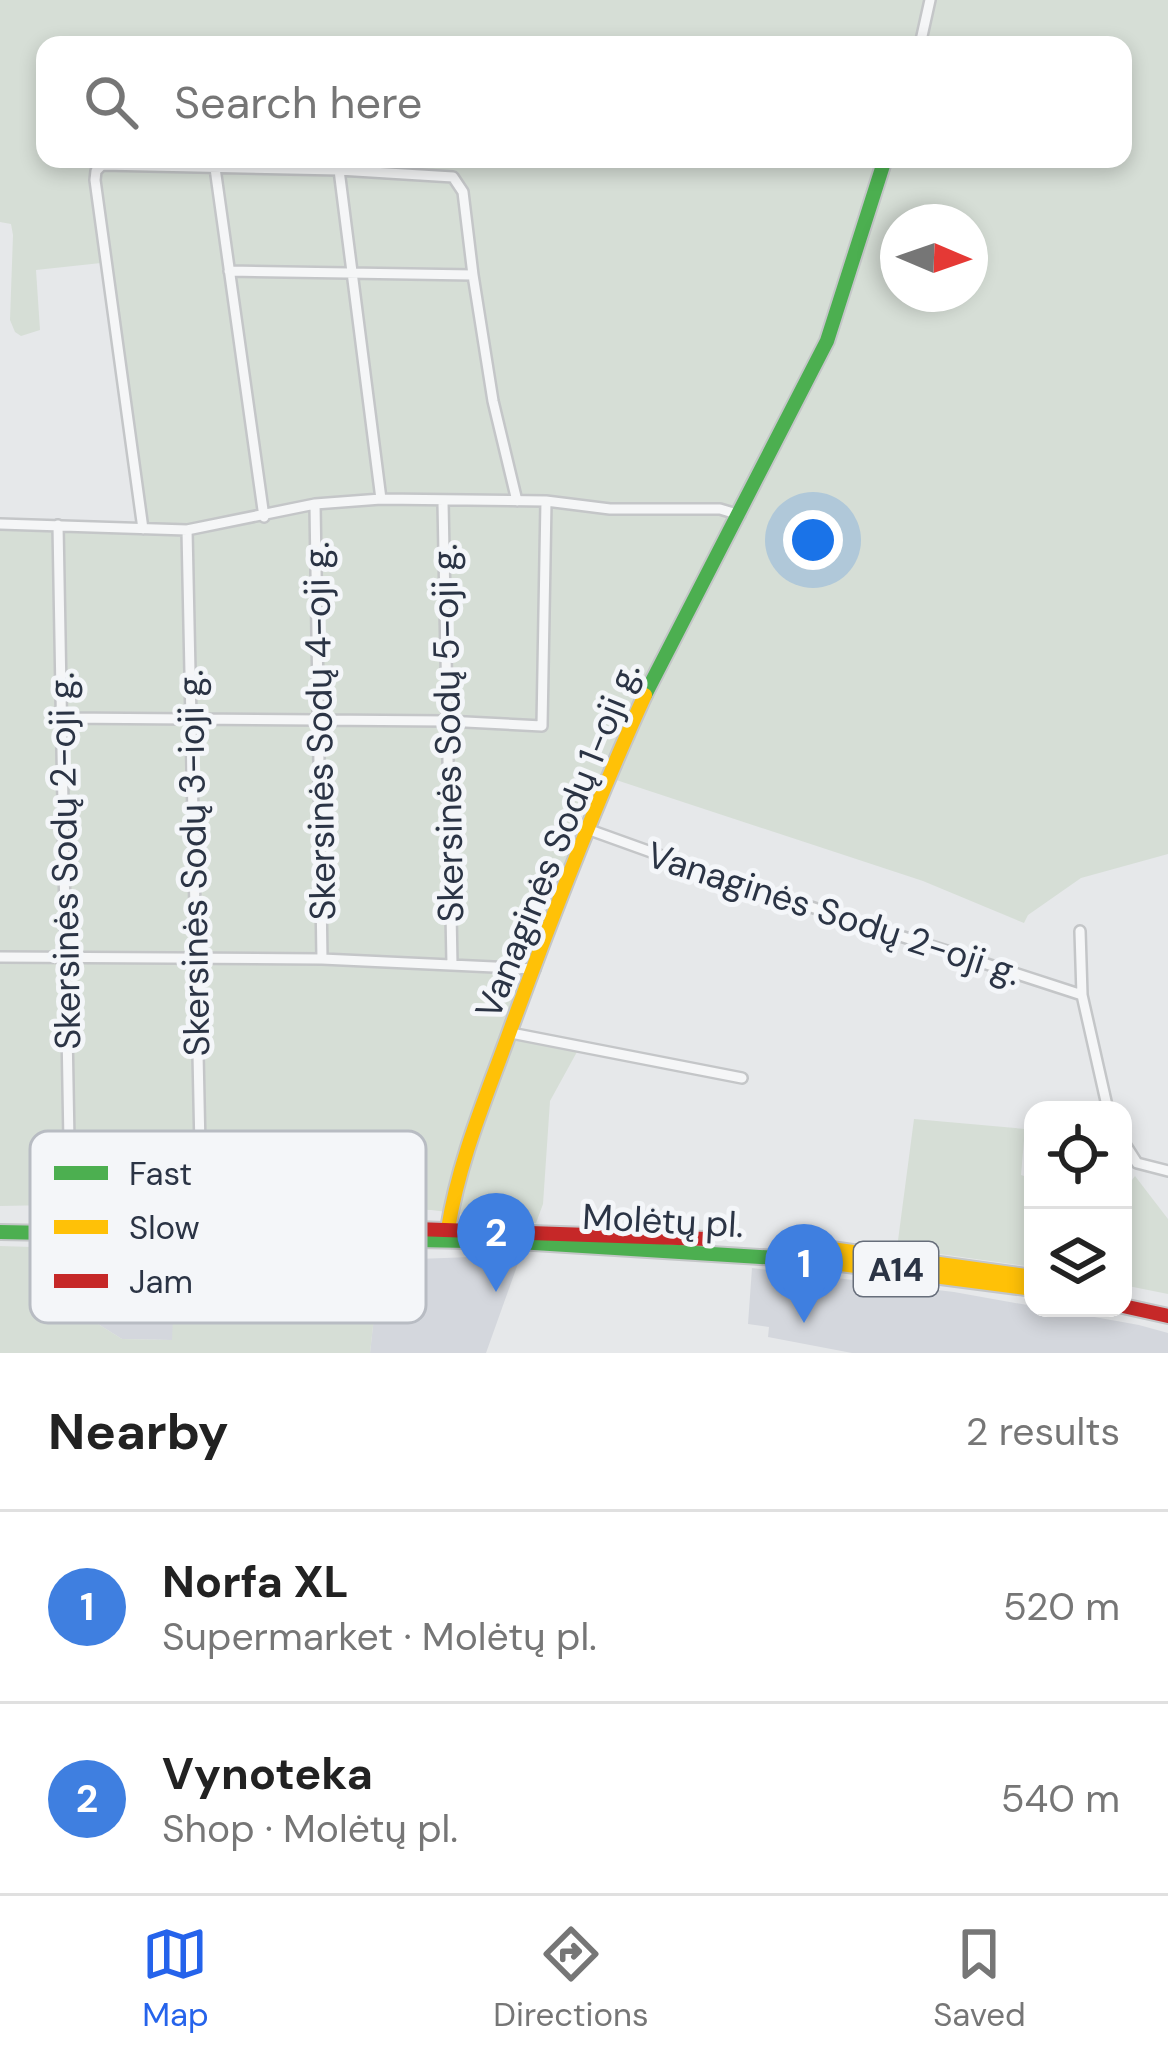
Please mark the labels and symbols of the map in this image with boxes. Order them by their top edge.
north arrow [880,204,988,312]
your location [783,510,843,570]
street label: Skersinės Sodų 4-oji g. [293,541,346,921]
street label: Skersinės Sodų 5-oji g. [421,543,474,923]
street label: Vanaginės Sodų 1-oji g. [464,655,651,1025]
street label: Skersinės Sodų 3-ioji g. [167,669,220,1057]
street label: Skersinės Sodų 2-oji g. [38,672,91,1050]
street label: Vanaginės Sodų 2-oji g. [641,831,1027,996]
legend [30,1131,426,1323]
text: Fast [129,1152,192,1195]
pin: 2 [457,1193,535,1292]
street label: Molėtų pl. [581,1193,745,1248]
text: Slow [129,1206,200,1249]
pin: 1 [765,1224,843,1323]
road number: A14 [854,1242,938,1296]
text: Jam [129,1260,193,1303]

